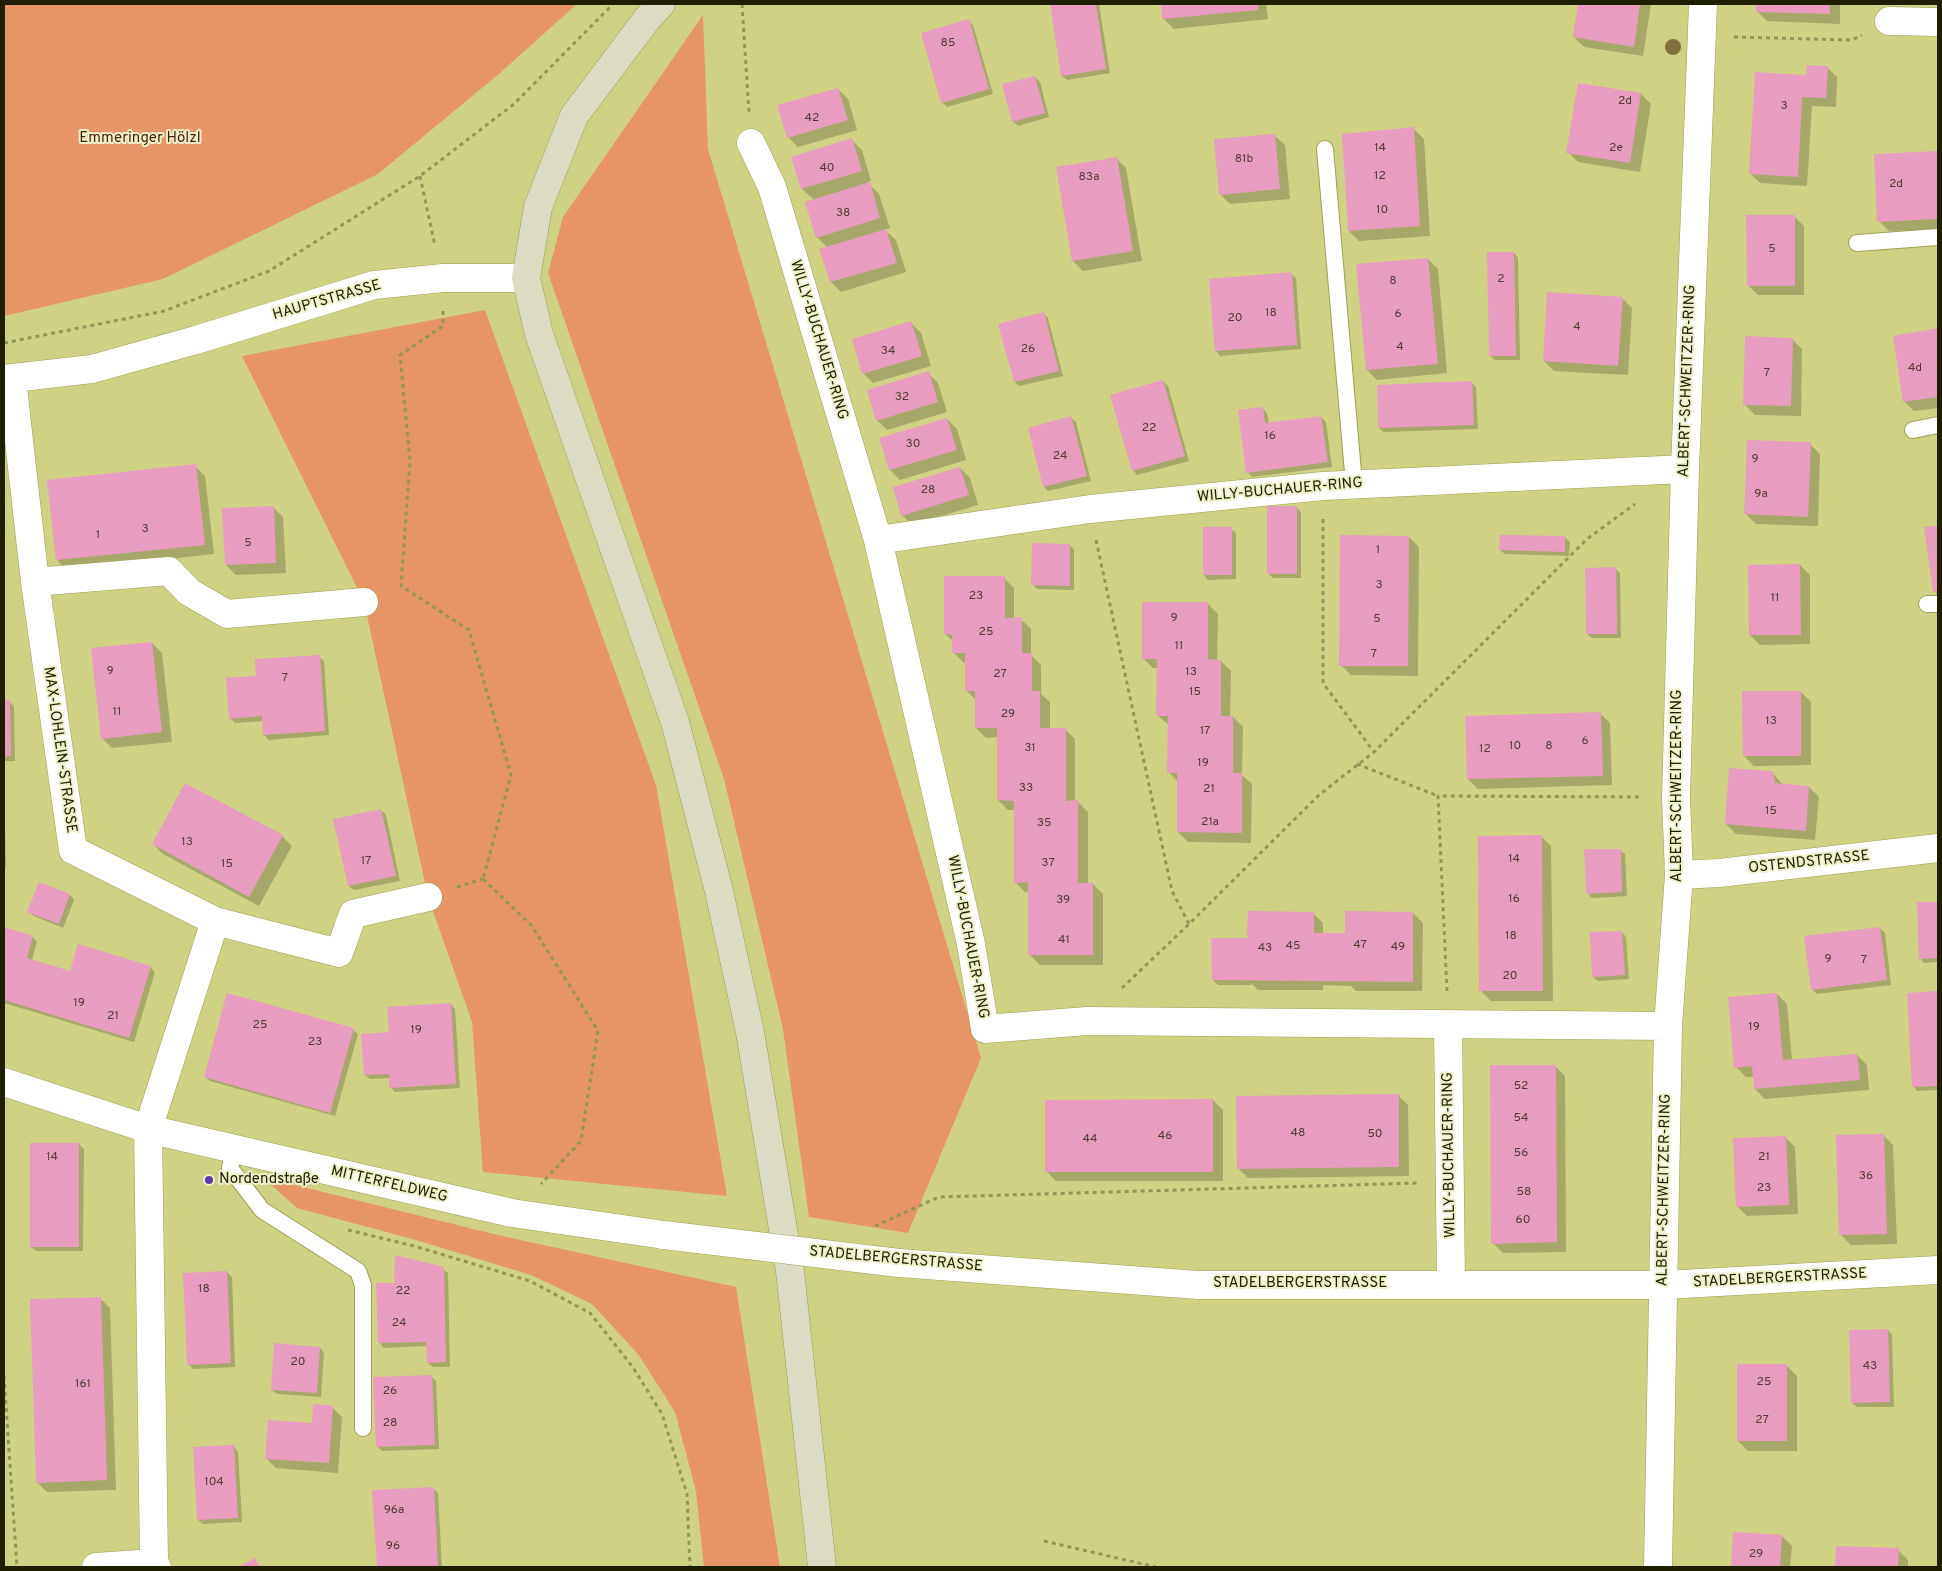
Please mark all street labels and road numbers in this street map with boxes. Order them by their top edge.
street label: WILLY-BUCHAUER-RING [785,258,851,422]
street label: HAUPTSTRASSE [271,277,383,325]
street label: ALBERT-SCHWEITZER-RING [1676,284,1700,478]
street label: WILLY-BUCHAUER-RING [1197,475,1363,507]
street label: MAX-LOHLEIN-STRASSE [38,665,80,835]
street label: ALBERT-SCHWEITZER-RING [1669,690,1687,882]
street label: OSTENDSTRASSE [1747,848,1871,878]
street label: WILLY-BUCHAUER-RING [942,854,992,1020]
street label: WILLY-BUCHAUER-RING [1440,1072,1460,1238]
street label: ALBERT-SCHWEITZER-RING [1654,1093,1676,1287]
street label: MITTERFELDWEG [329,1163,449,1207]
street label: STADELBERGERSTRASSE [808,1243,984,1277]
street label: STADELBERGERSTRASSE [1693,1265,1867,1293]
street label: STADELBERGERSTRASSE [1213,1275,1387,1293]

